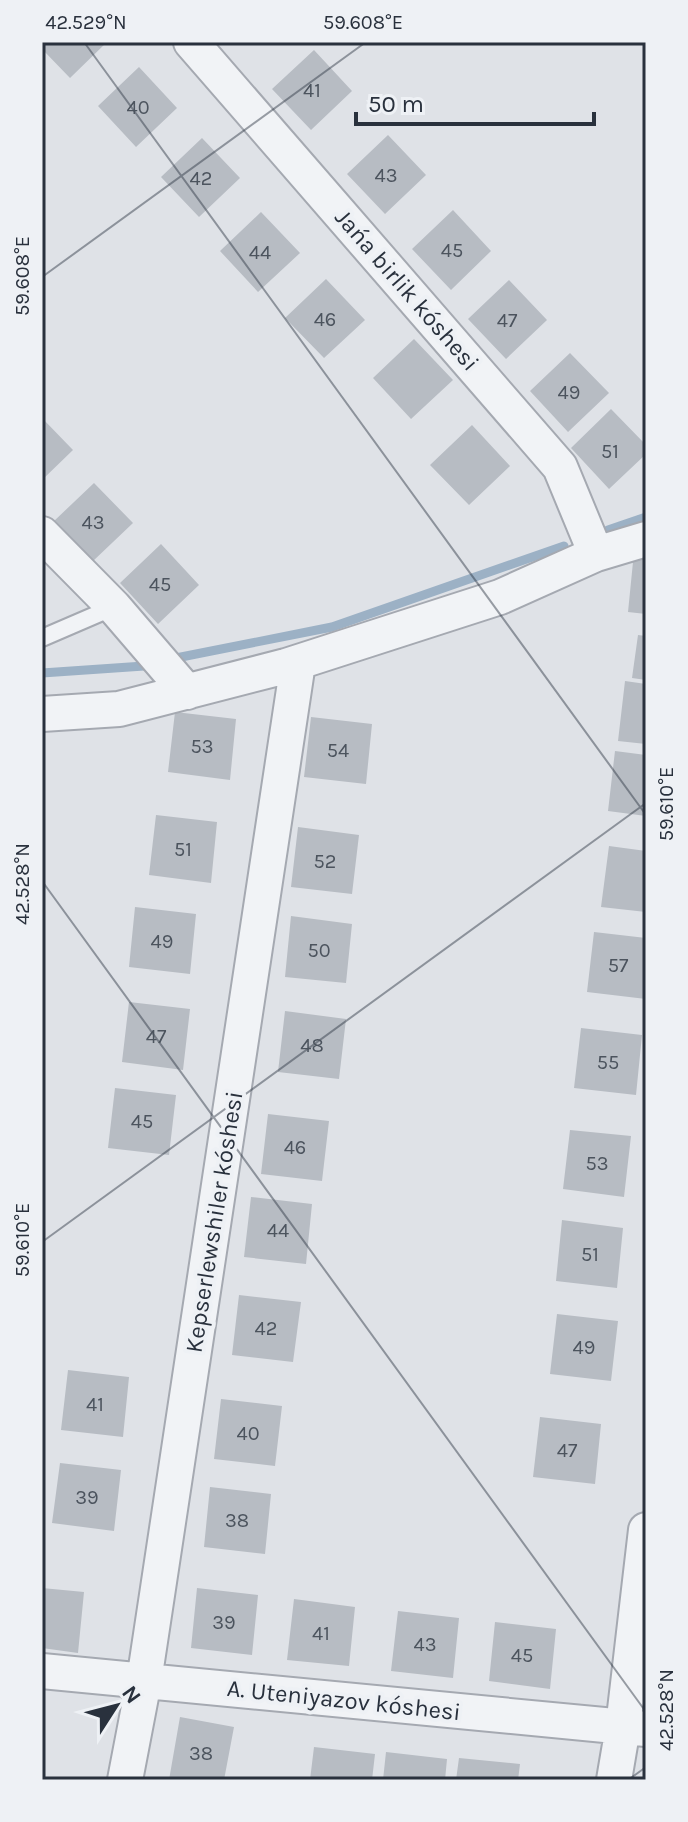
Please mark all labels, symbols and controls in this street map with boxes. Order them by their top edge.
text: 42.529°N [45,11,127,34]
text: 59.608°E [323,11,403,34]
scale bar [356,76,594,126]
house number: 41 [303,79,321,102]
text: 50 m [368,90,424,118]
house number: 40 [126,96,150,119]
house number: 43 [375,164,397,187]
house number: 42 [190,167,212,190]
street label: Jańa birlik kóshesi [329,203,485,377]
text: 59.608°E [11,236,34,316]
house number: 45 [441,239,463,262]
house number: 44 [249,241,271,264]
house number: 46 [314,308,336,331]
house number: 47 [497,309,518,332]
house number: 49 [558,381,580,404]
house number: 51 [601,440,619,463]
house number: 43 [82,511,104,534]
house number: 45 [149,573,171,596]
house number: 53 [190,735,214,758]
house number: 54 [327,739,349,762]
text: 59.610°E [655,767,678,841]
house number: 51 [174,838,192,861]
text: 42.528°N [11,843,34,925]
house number: 52 [314,850,336,873]
house number: 49 [151,930,173,953]
house number: 50 [307,939,331,962]
house number: 57 [608,954,629,977]
house number: 47 [146,1025,167,1048]
house number: 48 [300,1034,324,1057]
house number: 55 [597,1051,619,1074]
street label: Kepserlewshiler kóshesi [179,1089,249,1355]
house number: 45 [131,1110,153,1133]
house number: 46 [284,1136,306,1159]
house number: 53 [585,1152,609,1175]
text: 59.610°E [11,1203,34,1277]
house number: 44 [267,1219,289,1242]
house number: 51 [581,1243,599,1266]
house number: 42 [255,1317,277,1340]
house number: 49 [573,1336,595,1359]
house number: 41 [86,1393,104,1416]
house number: 40 [236,1422,260,1445]
house number: 47 [557,1439,578,1462]
house number: 39 [75,1486,99,1509]
house number: 38 [225,1509,249,1532]
house number: 39 [212,1611,236,1634]
house number: 41 [312,1622,330,1645]
house number: 43 [414,1633,436,1656]
house number: 45 [511,1644,533,1667]
north arrow [76,1666,156,1746]
text: 42.528°N [655,1669,678,1751]
street label: A. Uteniyazov kóshesi [226,1674,462,1726]
text: N [116,1681,147,1709]
house number: 38 [189,1742,213,1765]

